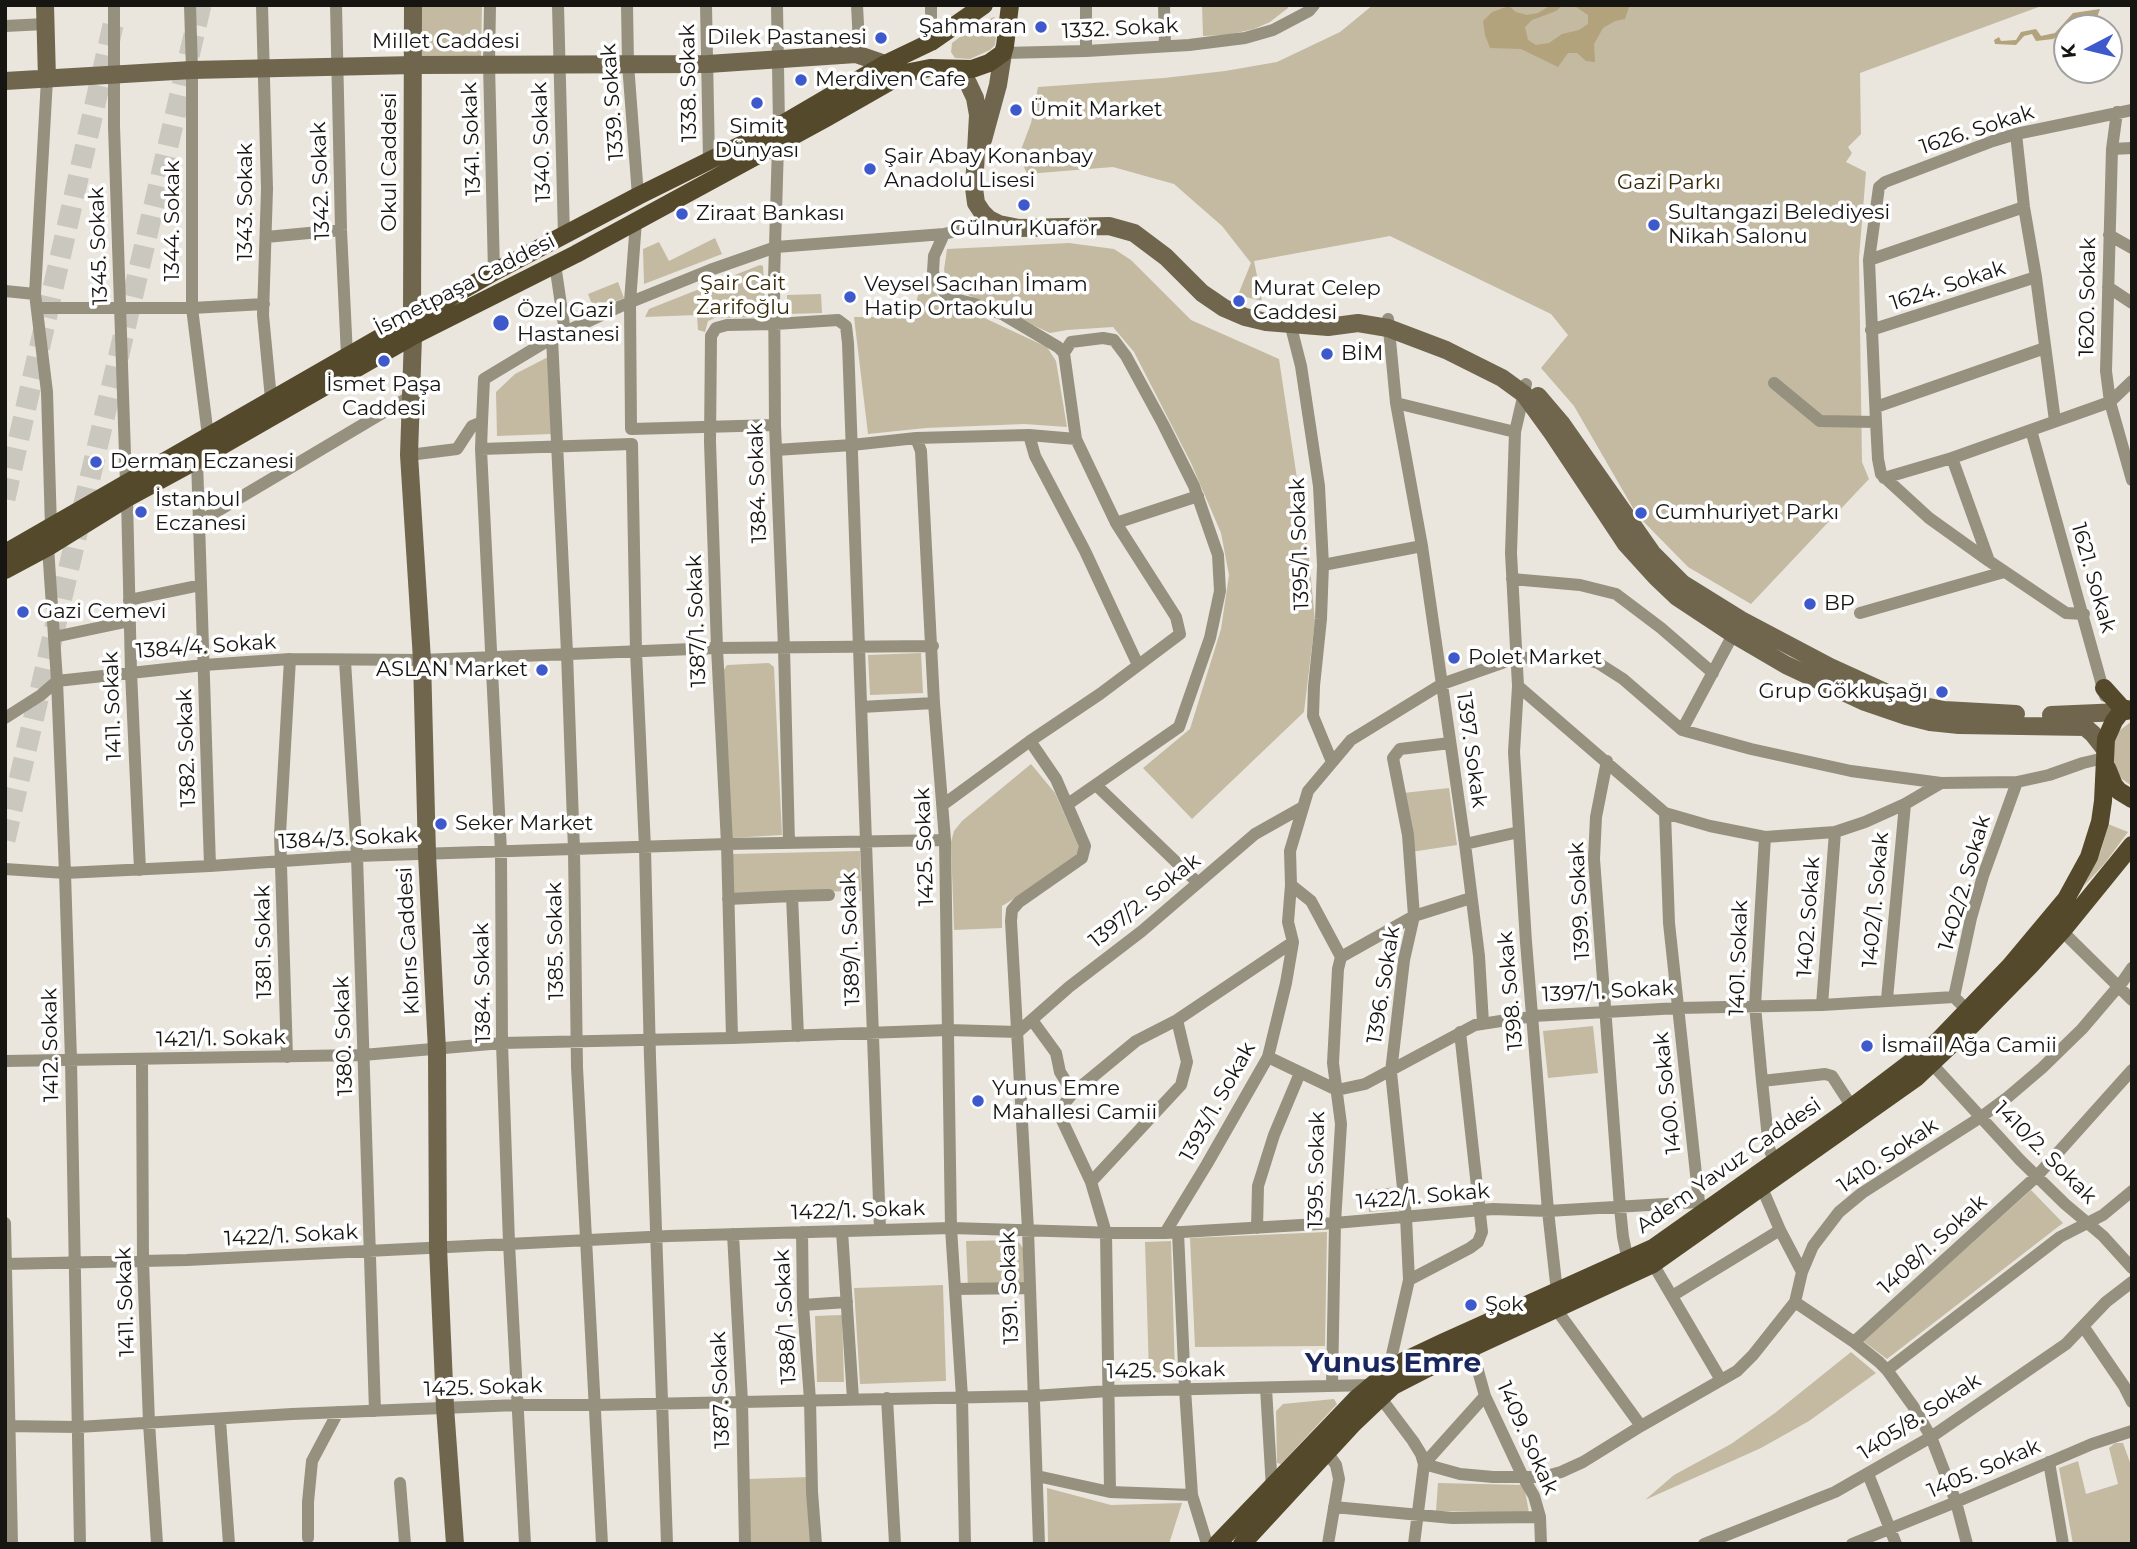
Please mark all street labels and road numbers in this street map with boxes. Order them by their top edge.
street label: 1332. Sokak [1061,13,1179,45]
street label: 1338. Sokak [675,24,703,142]
street label: Millet Caddesi [372,29,520,55]
street label: 1339. Sokak [596,43,630,161]
street label: 1340. Sokak [527,81,557,203]
street label: 1341. Sokak [457,82,487,196]
street label: Okul Caddesi [377,92,403,232]
street label: 1626. Sokak [1917,100,2037,160]
street label: 1342. Sokak [306,121,336,241]
street label: 1343. Sokak [233,143,259,261]
street label: 1344. Sokak [160,161,186,281]
street label: 1345. Sokak [84,186,114,306]
street label: İsmetpaşa Caddesi [371,229,559,341]
street label: 1620. Sokak [2074,237,2102,357]
street label: 1624. Sokak [1887,256,2009,316]
street label: 1384. Sokak [743,422,773,544]
street label: 1395/1. Sokak [1285,477,1315,611]
street label: 1621. Sokak [2065,520,2121,636]
street label: 1387/1. Sokak [682,554,712,688]
street label: 1384/4. Sokak [135,630,277,664]
street label: 1411. Sokak [98,651,128,761]
street label: 1382. Sokak [172,688,202,808]
street label: 1397. Sokak [1450,690,1492,810]
street label: 1425. Sokak [910,787,940,907]
street label: 1402/2. Sokak [1934,812,1996,954]
street label: 1384/3. Sokak [278,823,418,855]
street label: 1402/1. Sokak [1858,831,1894,969]
street label: 1399. Sokak [1564,841,1596,961]
street label: 1397/2. Sokak [1084,848,1206,954]
street label: 1402. Sokak [1792,856,1826,978]
street label: Kıbrıs Caddesi [393,866,425,1016]
street label: 1389/1. Sokak [836,872,866,1006]
street label: 1385. Sokak [542,882,570,1000]
street label: 1381. Sokak [250,885,278,999]
street label: 1401. Sokak [1724,899,1754,1017]
street label: 1384. Sokak [469,923,497,1043]
street label: 1396. Sokak [1362,924,1406,1046]
street label: 1398. Sokak [1493,931,1529,1051]
street label: 1380. Sokak [329,976,359,1096]
street label: 1397/1. Sokak [1541,976,1675,1008]
street label: 1412. Sokak [37,988,65,1102]
street label: 1421/1. Sokak [156,1025,286,1053]
street label: 1400. Sokak [1649,1031,1687,1155]
street label: 1393/1. Sokak [1175,1038,1261,1166]
street label: Adem Yavuz Caddesi [1632,1093,1826,1239]
street label: 1410/2. Sokak [1989,1097,2101,1209]
street label: 1395. Sokak [1303,1111,1331,1229]
street label: 1410. Sokak [1833,1113,1943,1199]
street label: 1422/1. Sokak [1355,1179,1491,1215]
street label: 1408/1. Sokak [1874,1190,1992,1300]
street label: 1422/1. Sokak [791,1196,925,1226]
street label: 1422/1. Sokak [223,1220,359,1252]
street label: 1391. Sokak [995,1231,1025,1345]
street label: 1411. Sokak [111,1247,141,1357]
street label: 1388/1 .Sokak [770,1249,802,1385]
street label: 1387. Sokak [706,1331,736,1449]
street label: 1425. Sokak [1107,1357,1225,1385]
street label: 1405/8. Sokak [1854,1368,1986,1466]
street label: 1425. Sokak [423,1373,543,1403]
street label: 1409. Sokak [1491,1377,1563,1499]
street label: 1405. Sokak [1924,1434,2044,1504]

